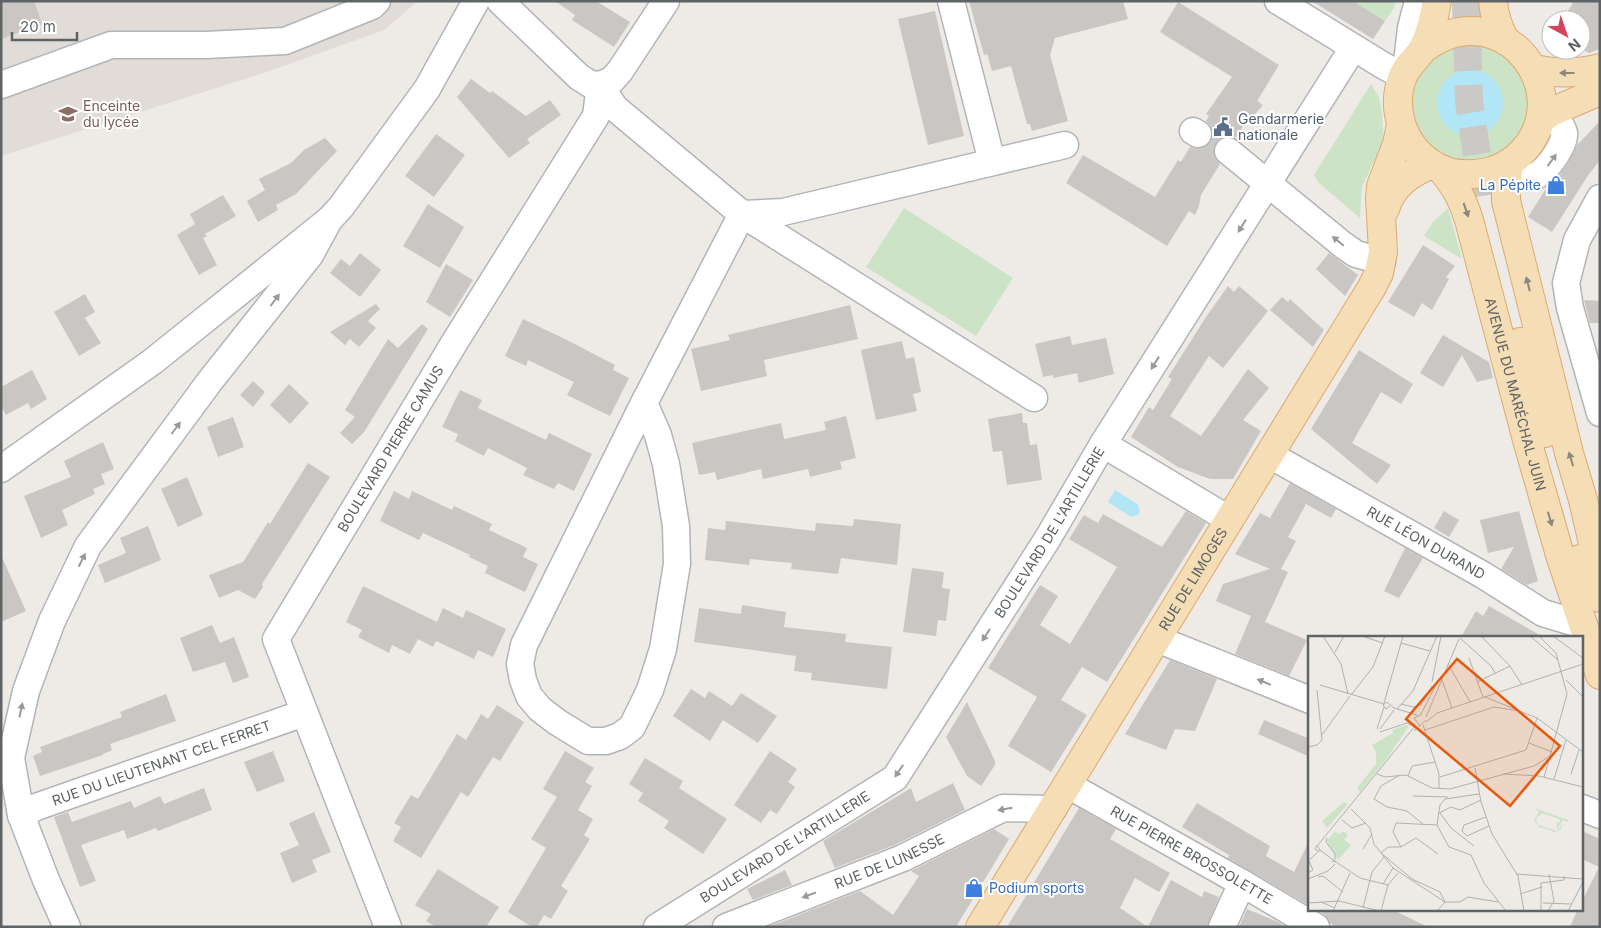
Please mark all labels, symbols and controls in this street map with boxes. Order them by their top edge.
scale bar [12,10,78,42]
north arrow [1541,10,1591,60]
text: 20 m [20,17,56,36]
text: N [1565,35,1584,55]
one-way arrow [1558,69,1574,77]
place label: Enceinte du lycée [83,97,140,130]
school or university icon: Enceinte du lycée [57,103,79,125]
place label: Gendarmerie nationale [1238,110,1324,143]
public building icon: Gendarmerie nationale [1212,116,1234,138]
one-way arrow [1547,153,1557,166]
shop icon: La Pépite [1545,174,1567,196]
place label: La Pépite [1480,176,1541,193]
one-way arrow [1463,203,1470,218]
one-way arrow [1237,219,1247,232]
one-way arrow [1332,236,1345,247]
one-way arrow [1523,277,1531,292]
one-way arrow [270,294,281,307]
street label: AVENUE DU MARÉCHAL JUIN [1482,296,1550,493]
one-way arrow [1150,356,1160,369]
street label: BOULEVARD PIERRE CAMUS [333,362,447,535]
one-way arrow [171,421,181,435]
street label: BOULEVARD DE L'ARTILLERIE [990,443,1108,621]
one-way arrow [1566,451,1574,466]
street label: RUE LÉON DURAND [1364,502,1488,583]
one-way arrow [1546,512,1554,527]
street label: RUE DE LIMOGES [1155,524,1231,633]
one-way arrow [78,553,86,567]
one-way arrow [982,628,991,641]
inset map [1308,636,1584,910]
one-way arrow [1257,677,1272,685]
one-way arrow [17,703,25,718]
street label: RUE DU LIEUTENANT CEL FERRET [50,716,273,809]
one-way arrow [894,764,903,778]
street label: BOULEVARD DE L'ARTILLERIE [697,787,873,906]
street label: RUE PIERRE BROSSOLETTE [1108,802,1276,907]
one-way arrow [997,806,1013,814]
street label: RUE DE LUNESSE [832,830,947,892]
shop icon: Podium sports [963,877,985,899]
place label: Podium sports [989,879,1084,896]
one-way arrow [801,892,816,899]

